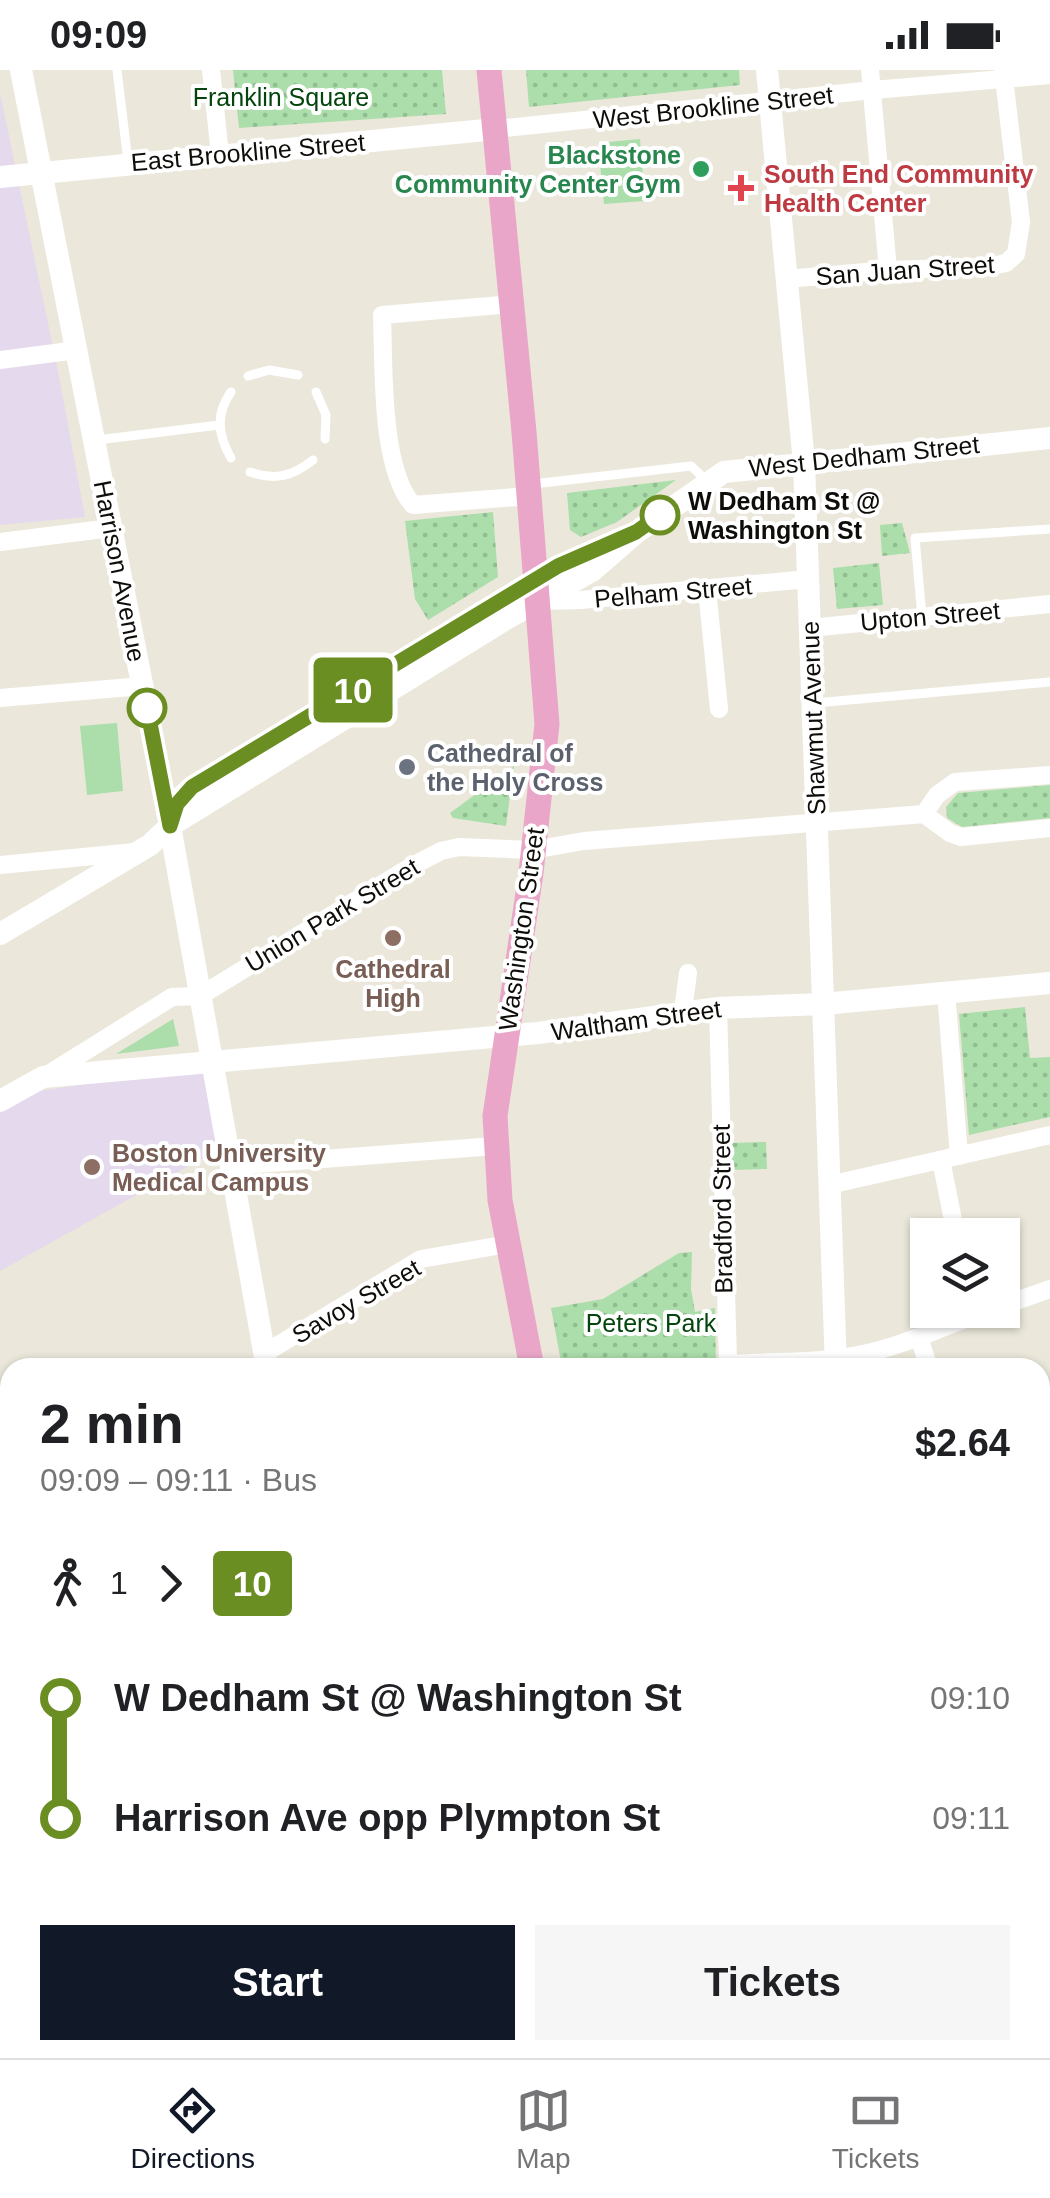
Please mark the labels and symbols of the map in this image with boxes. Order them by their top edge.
street label: West Brookline Street [592,80,835,134]
park label: Franklin Square [193,83,369,111]
street label: East Brookline Street [130,128,366,176]
place label: Blackstone Community Center Gym [395,141,681,198]
marker: Blackstone Community Center Gym [690,158,712,180]
place label: South End Community Health Center [764,160,1034,217]
marker: South End Community Health Center [728,175,754,201]
street label: San Juan Street [815,250,995,290]
street label: West Dedham Street [747,430,981,482]
street label: Harrison Avenue [89,478,151,664]
place label: W Dedham St @ Washington St [688,487,880,544]
marker: W Dedham St @ Washington St [641,496,679,534]
street label: Pelham Street [593,571,753,613]
street label: Upton Street [859,596,1001,636]
street label: Shawmut Avenue [796,621,830,815]
line badge: 10 [308,658,398,722]
unlabelled marker [128,689,166,727]
place label: Cathedral of the Holy Cross [427,739,603,796]
marker: Cathedral of the Holy Cross [396,756,418,778]
street label: Washington Street [493,826,549,1032]
street label: Union Park Street [240,852,424,978]
marker: Cathedral High [382,927,404,949]
place label: Cathedral High [335,955,451,1012]
street label: Waltham Street [549,994,723,1046]
street label: Bradford Street [707,1124,737,1294]
place label: Boston University Medical Campus [112,1139,326,1196]
marker: Boston University Medical Campus [81,1156,103,1178]
street label: Savoy Street [287,1253,425,1349]
park label: Peters Park [586,1309,717,1337]

